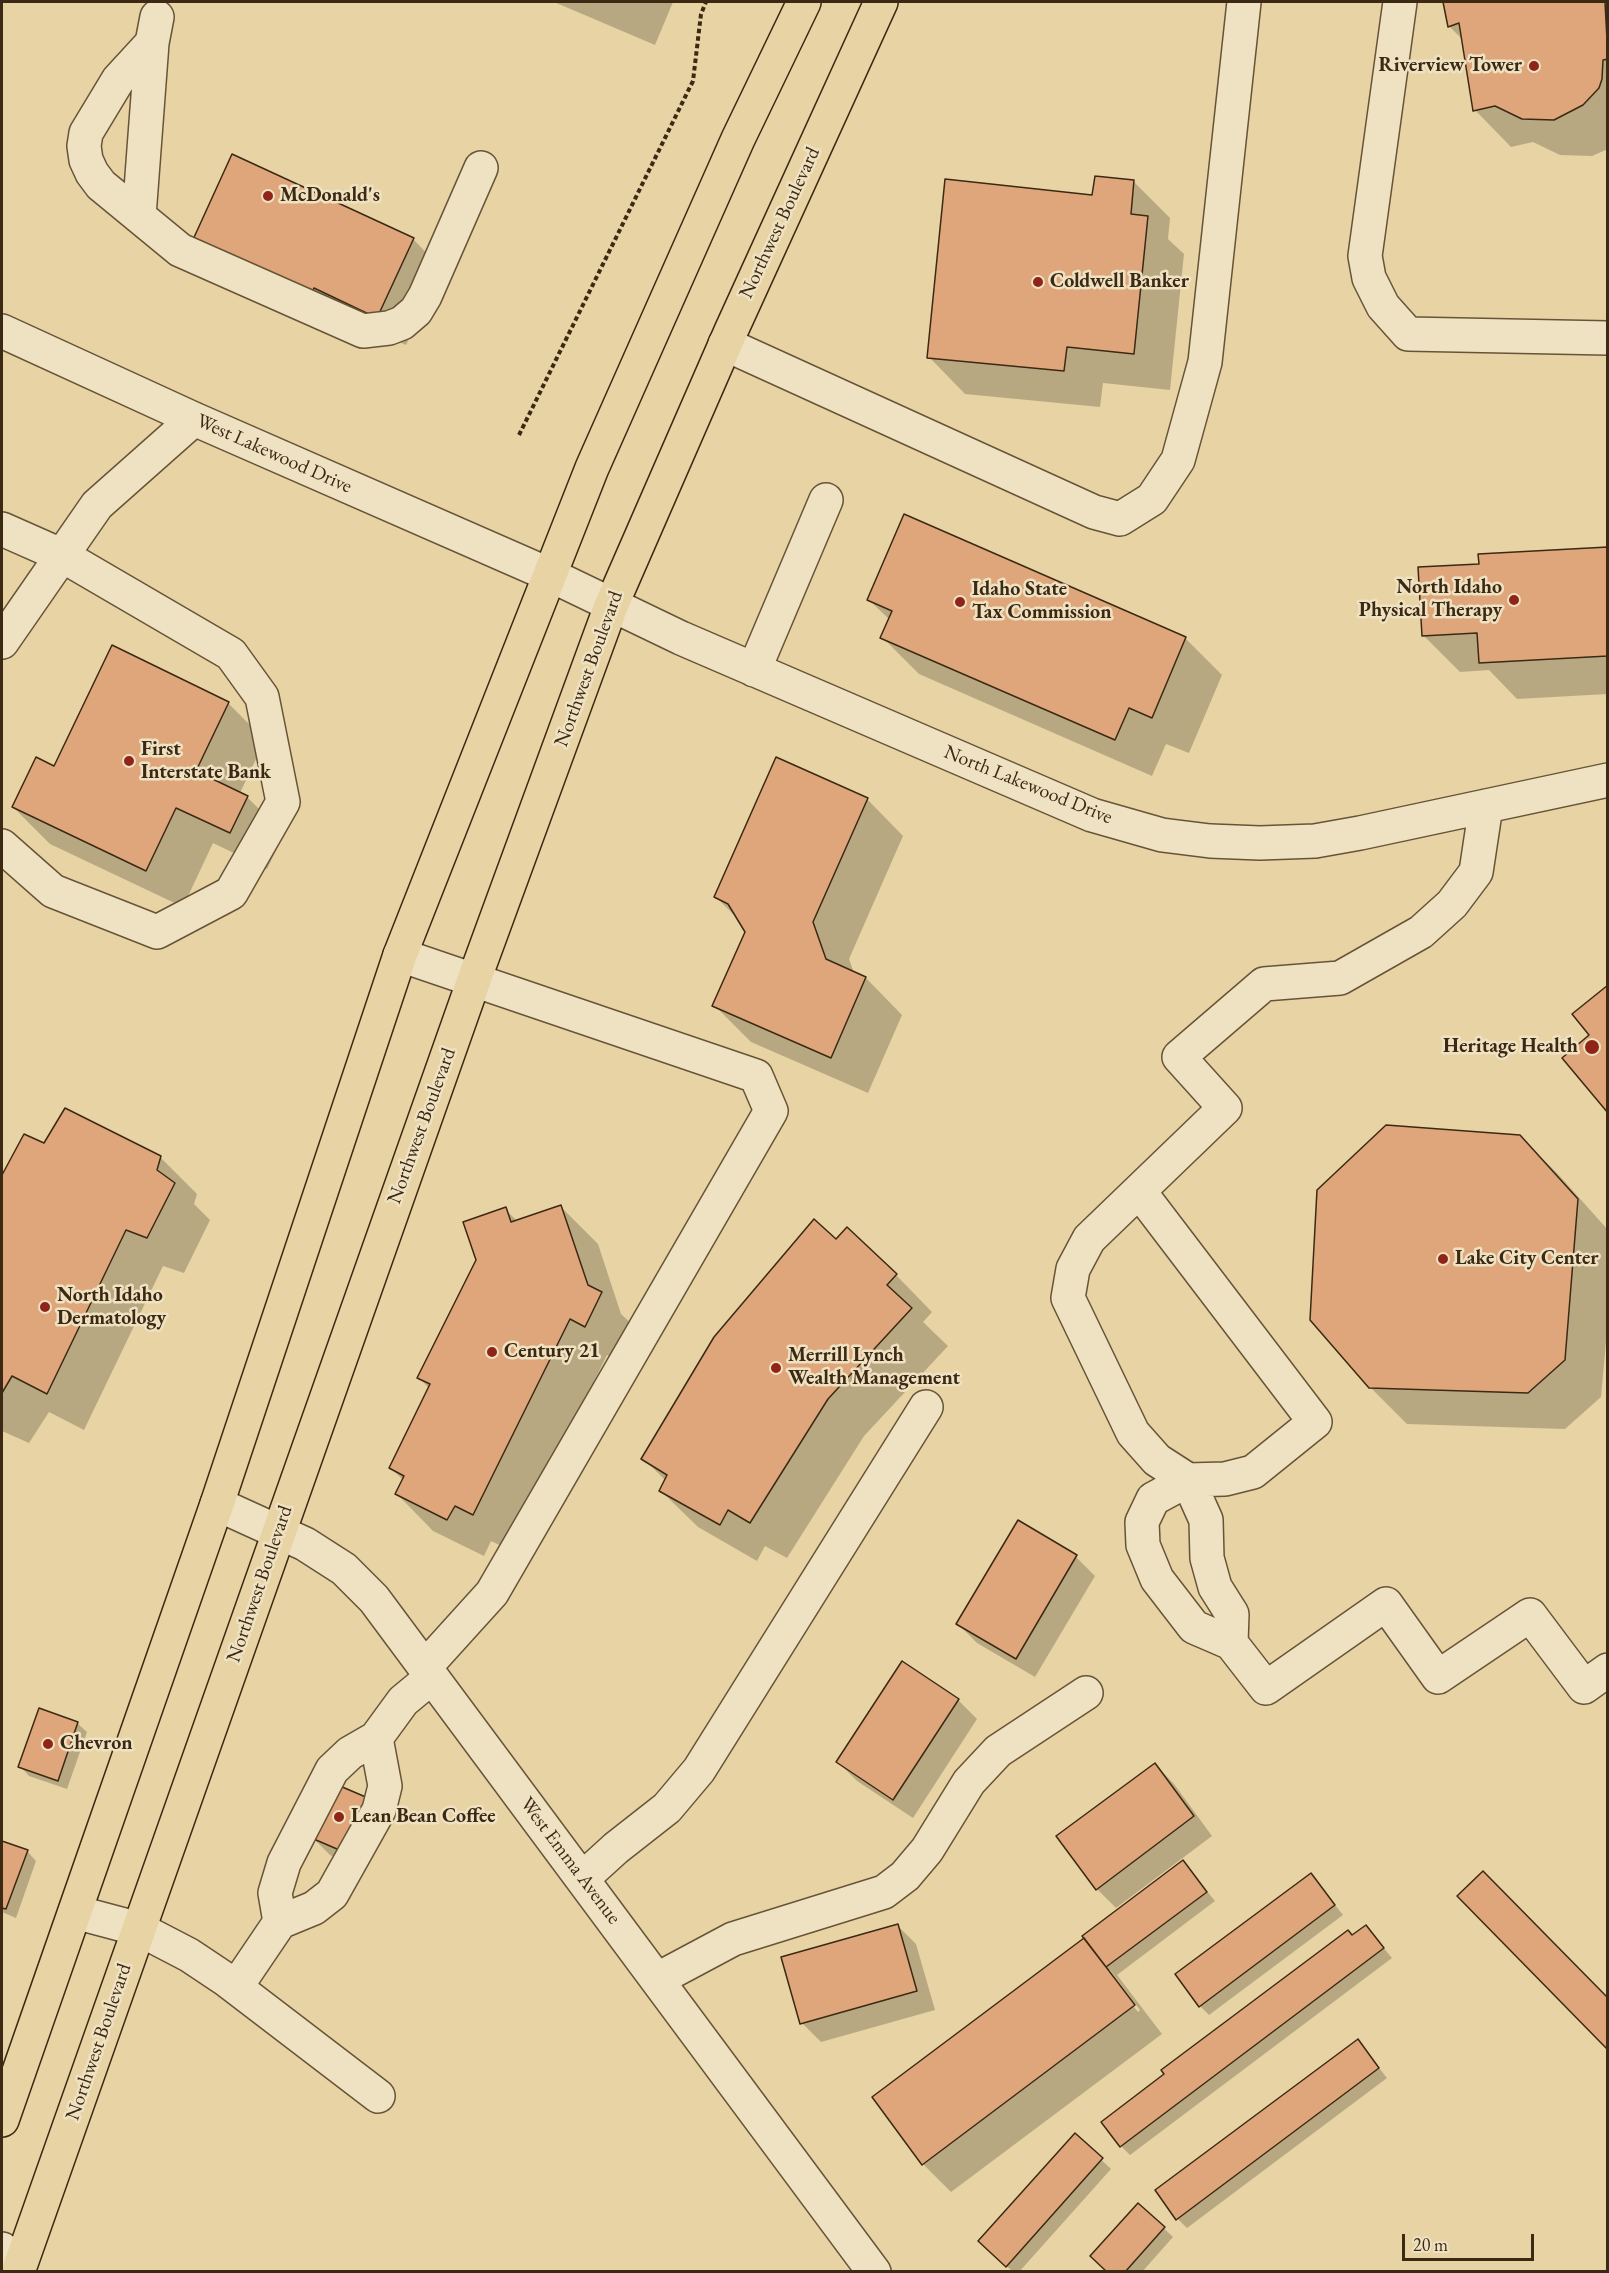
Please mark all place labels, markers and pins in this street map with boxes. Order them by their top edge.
place label: Riverview Tower [1378,54,1522,78]
marker: Riverview Tower [1527,59,1541,73]
place label: McDonald's [280,184,380,208]
marker: McDonald's [261,189,275,203]
place label: Coldwell Banker [1050,270,1189,294]
marker: Coldwell Banker [1031,275,1045,289]
place label: North Idaho Physical Therapy [1359,576,1502,623]
place label: Idaho State Tax Commission [972,578,1111,625]
marker: North Idaho Physical Therapy [1507,593,1521,607]
marker: Idaho State Tax Commission [953,595,967,609]
place label: First Interstate Bank [141,738,271,785]
marker: First Interstate Bank [122,754,136,768]
place label: Heritage Health [1443,1035,1578,1059]
marker: Heritage Health [1583,1038,1601,1056]
place label: Lake City Center [1455,1247,1599,1271]
marker: Lake City Center [1436,1252,1450,1266]
place label: North Idaho Dermatology [57,1284,166,1331]
marker: North Idaho Dermatology [38,1300,52,1314]
place label: Century 21 [504,1340,600,1364]
place label: Merrill Lynch Wealth Management [788,1344,960,1391]
marker: Century 21 [485,1345,499,1359]
marker: Merrill Lynch Wealth Management [769,1361,783,1375]
place label: Chevron [60,1732,133,1756]
marker: Chevron [41,1737,55,1751]
place label: Lean Bean Coffee [351,1805,496,1829]
marker: Lean Bean Coffee [332,1810,346,1824]

